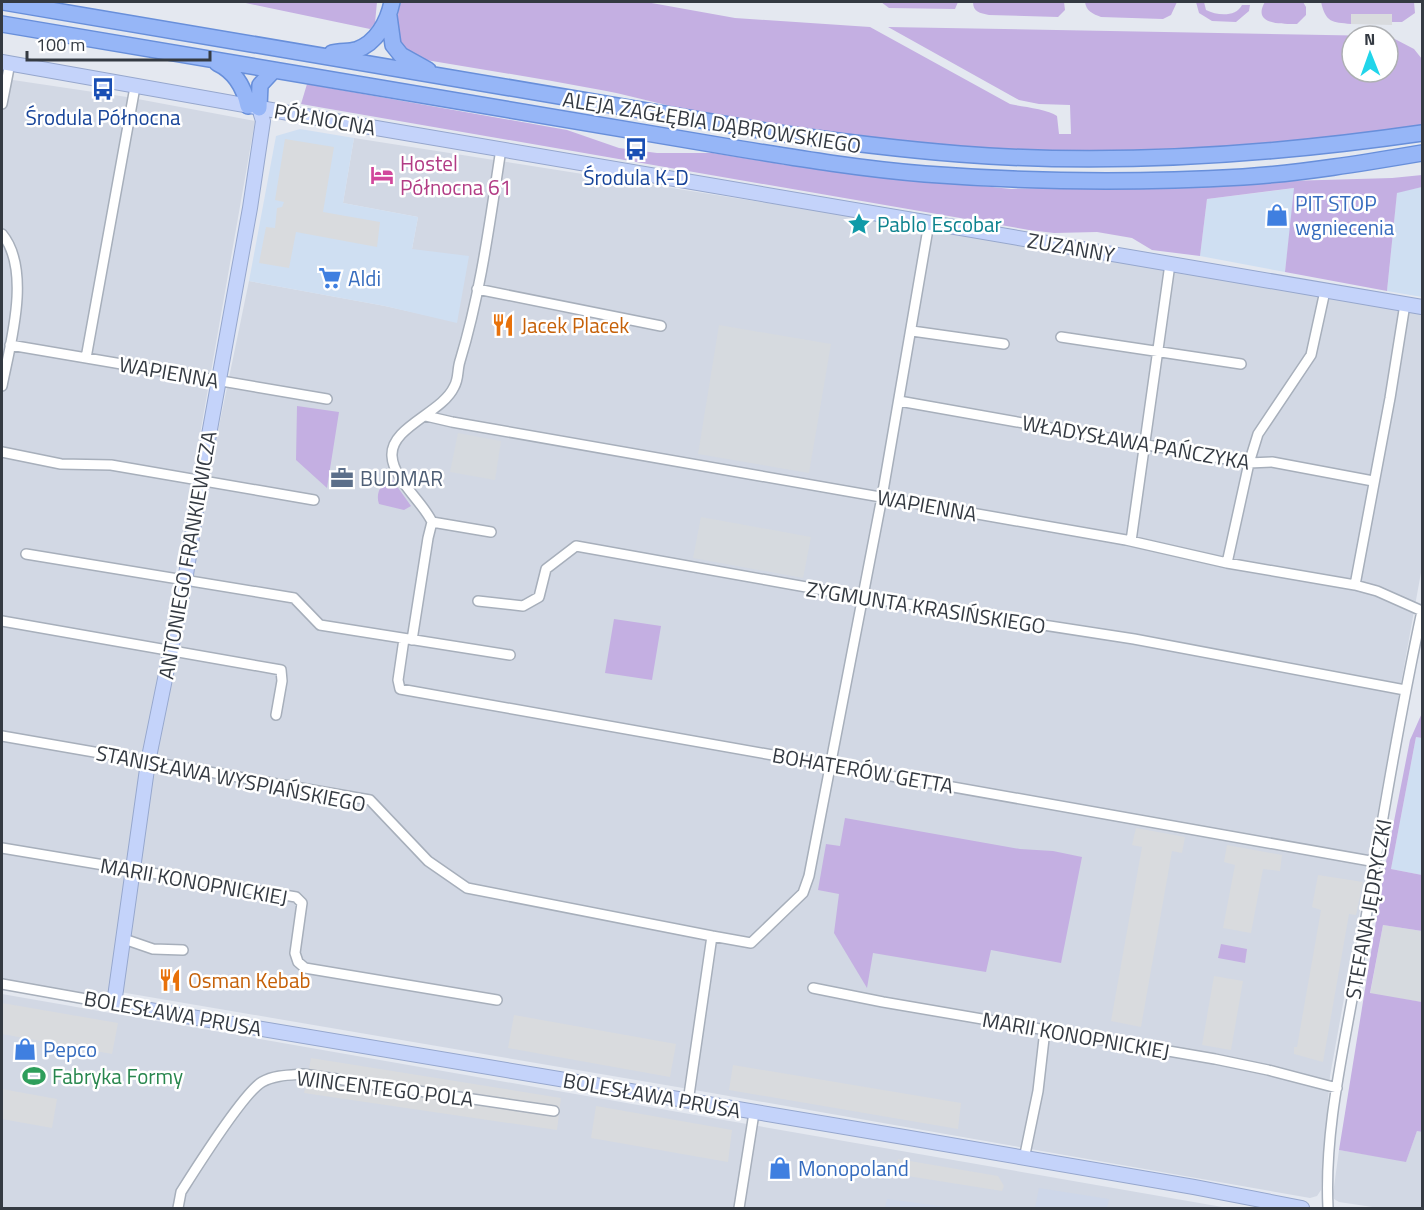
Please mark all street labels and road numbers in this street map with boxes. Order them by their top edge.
street label: ALEJA ZAGŁĘBIA DĄBROWSKIEGO [561,83,863,161]
street label: PÓŁNOCNA [272,94,379,144]
street label: ZUZANNY [1025,224,1118,271]
street label: WAPIENNA [117,347,222,397]
street label: WŁADYSŁAWA PAŃCZYKA [1020,406,1253,478]
street label: ANTONIEGO FRANKIEWICZA [149,428,225,682]
street label: WAPIENNA [875,480,980,530]
street label: ZYGMUNTA KRASIŃSKIEGO [804,572,1048,642]
street label: STANISŁAWA WYSPIAŃSKIEGO [93,736,369,820]
street label: BOHATERÓW GETTA [770,738,957,802]
street label: STEFANA JĘDRYCZKI [1336,816,1400,1002]
street label: MARII KONOPNICKIEJ [98,849,290,913]
street label: BOLESŁAWA PRUSA [82,982,265,1044]
street label: MARII KONOPNICKIEJ [980,1003,1172,1067]
street label: WINCENTEGO POLA [295,1061,476,1115]
street label: BOLESŁAWA PRUSA [561,1064,744,1126]

